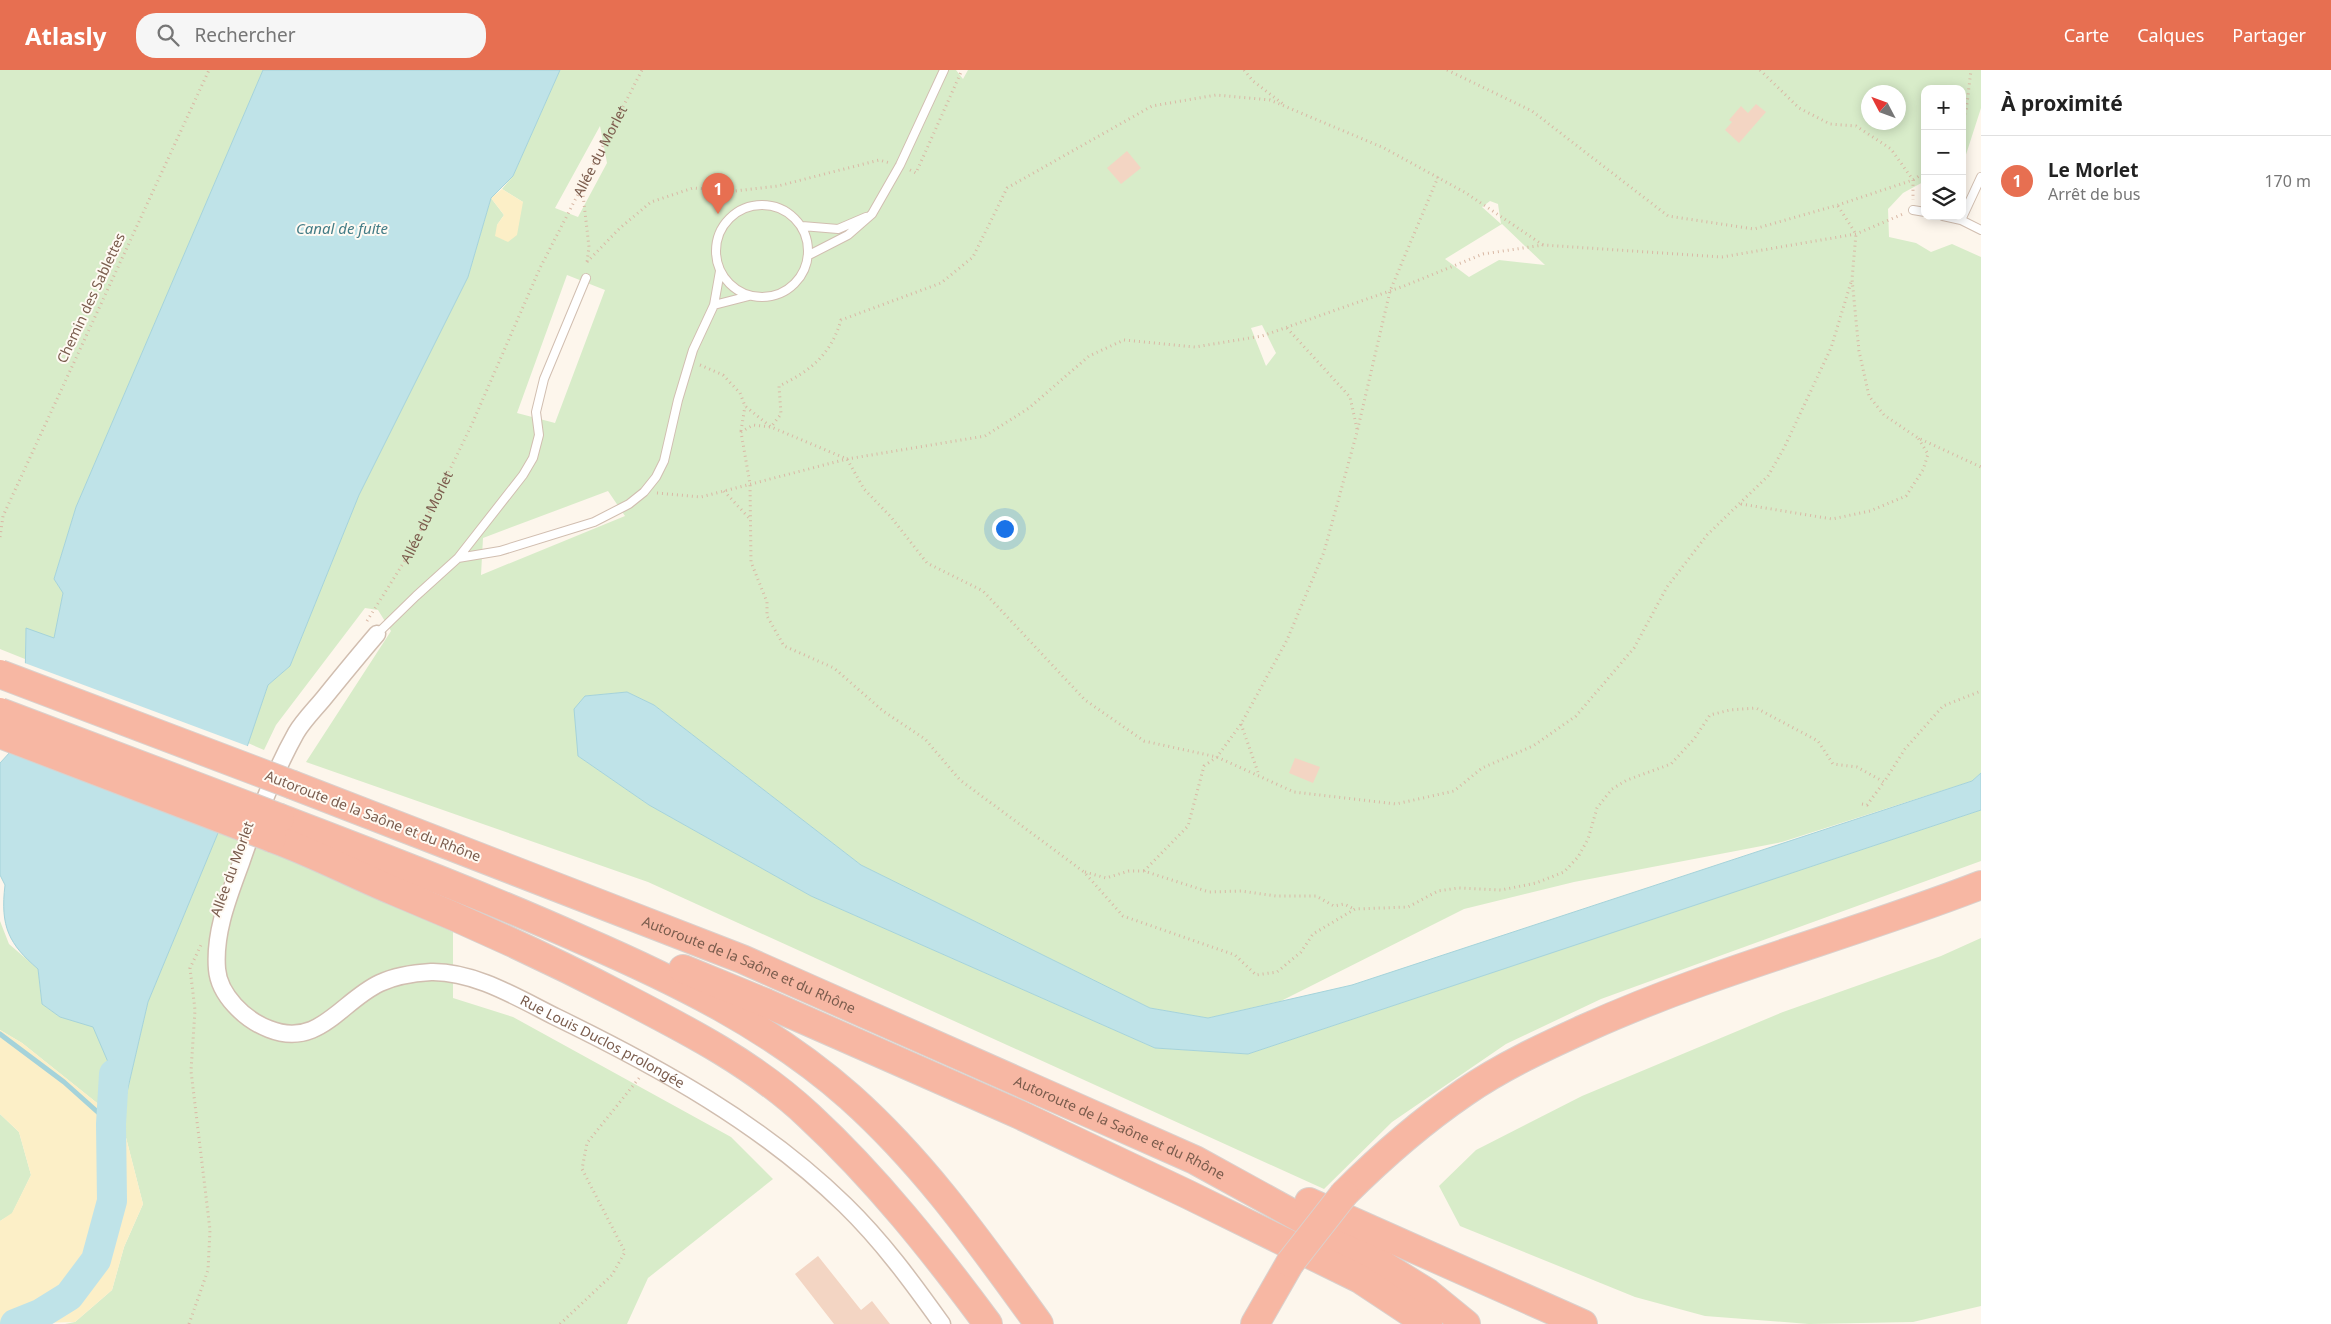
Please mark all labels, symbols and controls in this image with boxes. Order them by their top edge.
search box [136,13,486,58]
text: Atlasly [25,19,106,52]
icon: search [154,21,182,49]
text: Rechercher [194,22,295,48]
text: Carte [2064,23,2109,47]
text: Calques [2137,23,2204,47]
text: Partager [2232,23,2306,47]
north arrow [1861,85,1906,130]
map controls [1921,85,1966,220]
button: + [1921,85,1966,130]
text: À proximité [2001,89,2123,117]
street label: Allée du Morlet [568,102,631,200]
button: − [1921,130,1966,175]
text: Le Morlet [2048,157,2138,183]
text: 1 [2012,170,2022,192]
text: 170 m [2264,170,2311,192]
pin: 1 [702,173,734,214]
button: layers [1921,175,1966,220]
text: Arrêt de bus [2048,183,2141,205]
water label: Canal de fuite [296,218,389,238]
street label: Chemin des Sablettes [52,229,129,366]
street label: Allée du Morlet [396,468,457,567]
your location [992,516,1018,542]
street label: Autoroute de la Saône et du Rhône [263,766,484,866]
street label: Allée du Morlet [205,819,258,919]
street label: Autoroute de la Saône et du Rhône [639,911,859,1017]
street label: Rue Louis Duclos prolongée [517,990,688,1092]
street label: Autoroute de la Saône et du Rhône [1011,1071,1229,1184]

